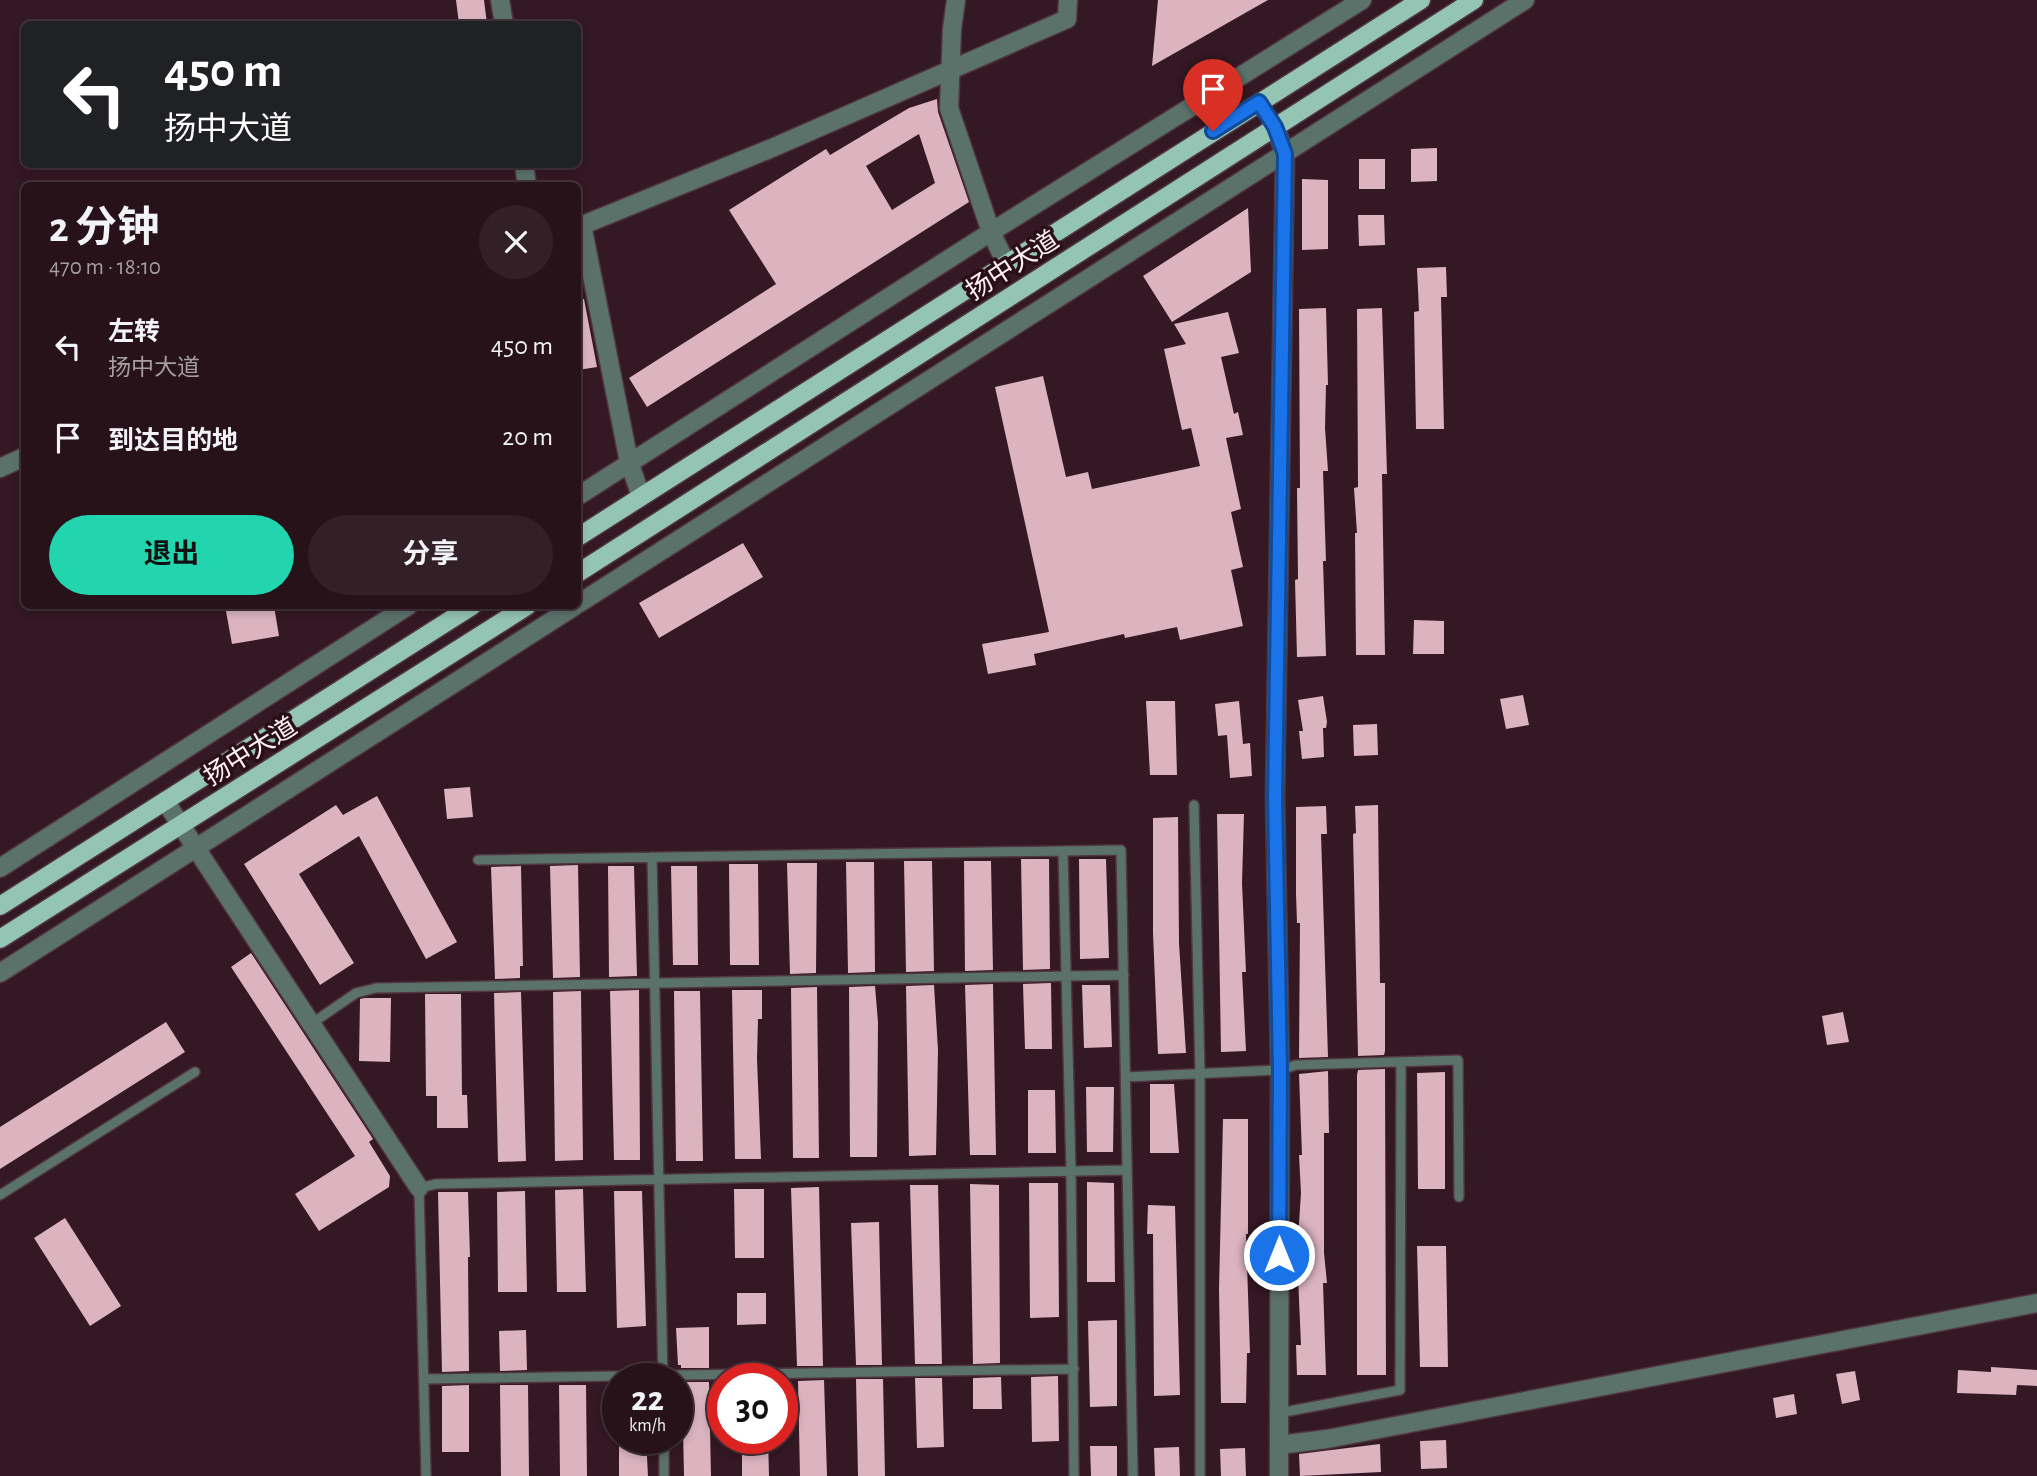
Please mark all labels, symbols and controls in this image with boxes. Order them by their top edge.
text: 450 m [164,47,282,96]
icon: left [49,49,140,140]
pin [1183,59,1243,131]
icon: arrive [1194,70,1232,108]
text: 扬中大道 [164,113,292,145]
button: close [479,205,553,279]
text: 2 分钟 [49,207,159,249]
street label: 扬中大道 [961,225,1063,305]
text: 470 m · 18:10 [49,256,161,279]
text: 左转 [108,319,160,345]
icon: left [49,328,87,366]
text: 450 m [491,333,553,359]
text: 扬中大道 [108,357,200,380]
icon: arrive [49,419,87,457]
text: 20 m [502,424,553,450]
text: 到达目的地 [108,428,238,454]
button: 退出 [49,515,294,595]
button: 分享 [308,515,553,595]
street label: 扬中大道 [198,712,302,790]
position arrow [1242,1218,1316,1292]
speed limit sign: 30 [707,1363,798,1454]
text: 22 [631,1382,664,1417]
text: km/h [629,1417,666,1435]

